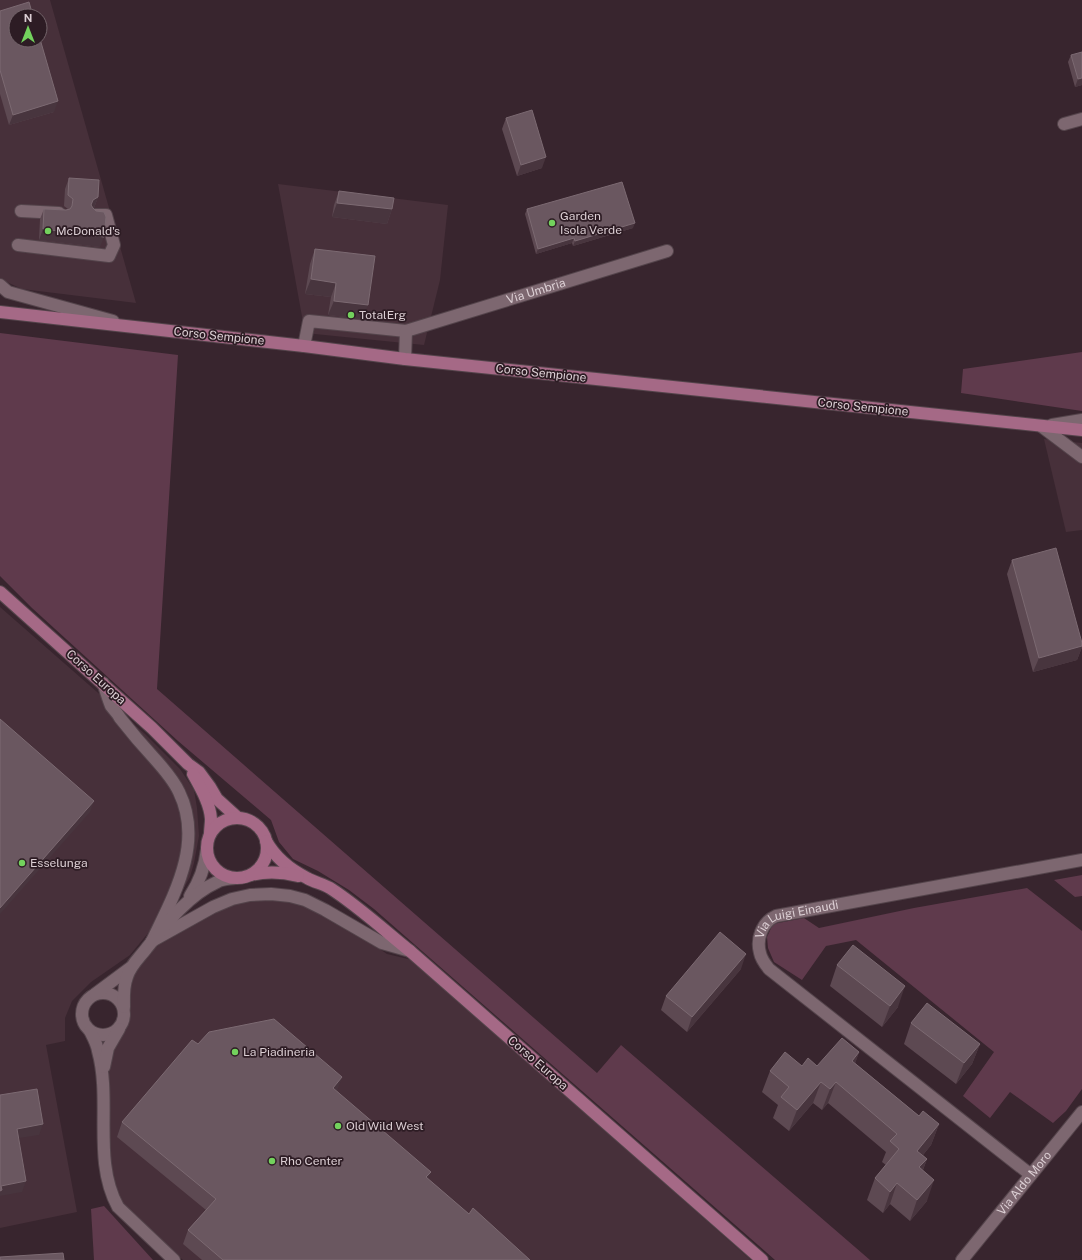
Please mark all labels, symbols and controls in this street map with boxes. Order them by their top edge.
north arrow [8,8,48,48]
text: N [24,12,32,24]
place label: Garden Isola Verde [560,209,622,237]
marker: Garden Isola Verde [547,218,557,228]
place label: McDonald's [56,224,120,238]
marker: McDonald's [43,226,53,236]
street label: Via Umbria [505,276,567,307]
place label: TotalErg [359,308,406,322]
marker: TotalErg [346,310,356,320]
street label: Corso Sempione [173,324,265,348]
street label: Corso Sempione [495,361,587,385]
street label: Corso Sempione [817,395,909,419]
street label: Corso Europa [63,647,129,707]
place label: Esselunga [30,856,88,870]
marker: Esselunga [17,858,27,868]
street label: Via Luigi Einaudi [752,898,840,940]
street label: Corso Europa [505,1033,571,1093]
place label: La Piadineria [243,1045,315,1059]
marker: La Piadineria [230,1047,240,1057]
place label: Old Wild West [346,1119,424,1133]
marker: Old Wild West [333,1121,343,1131]
street label: Via Aldo Moro [994,1148,1054,1218]
place label: Rho Center [280,1154,343,1168]
marker: Rho Center [267,1156,277,1166]

